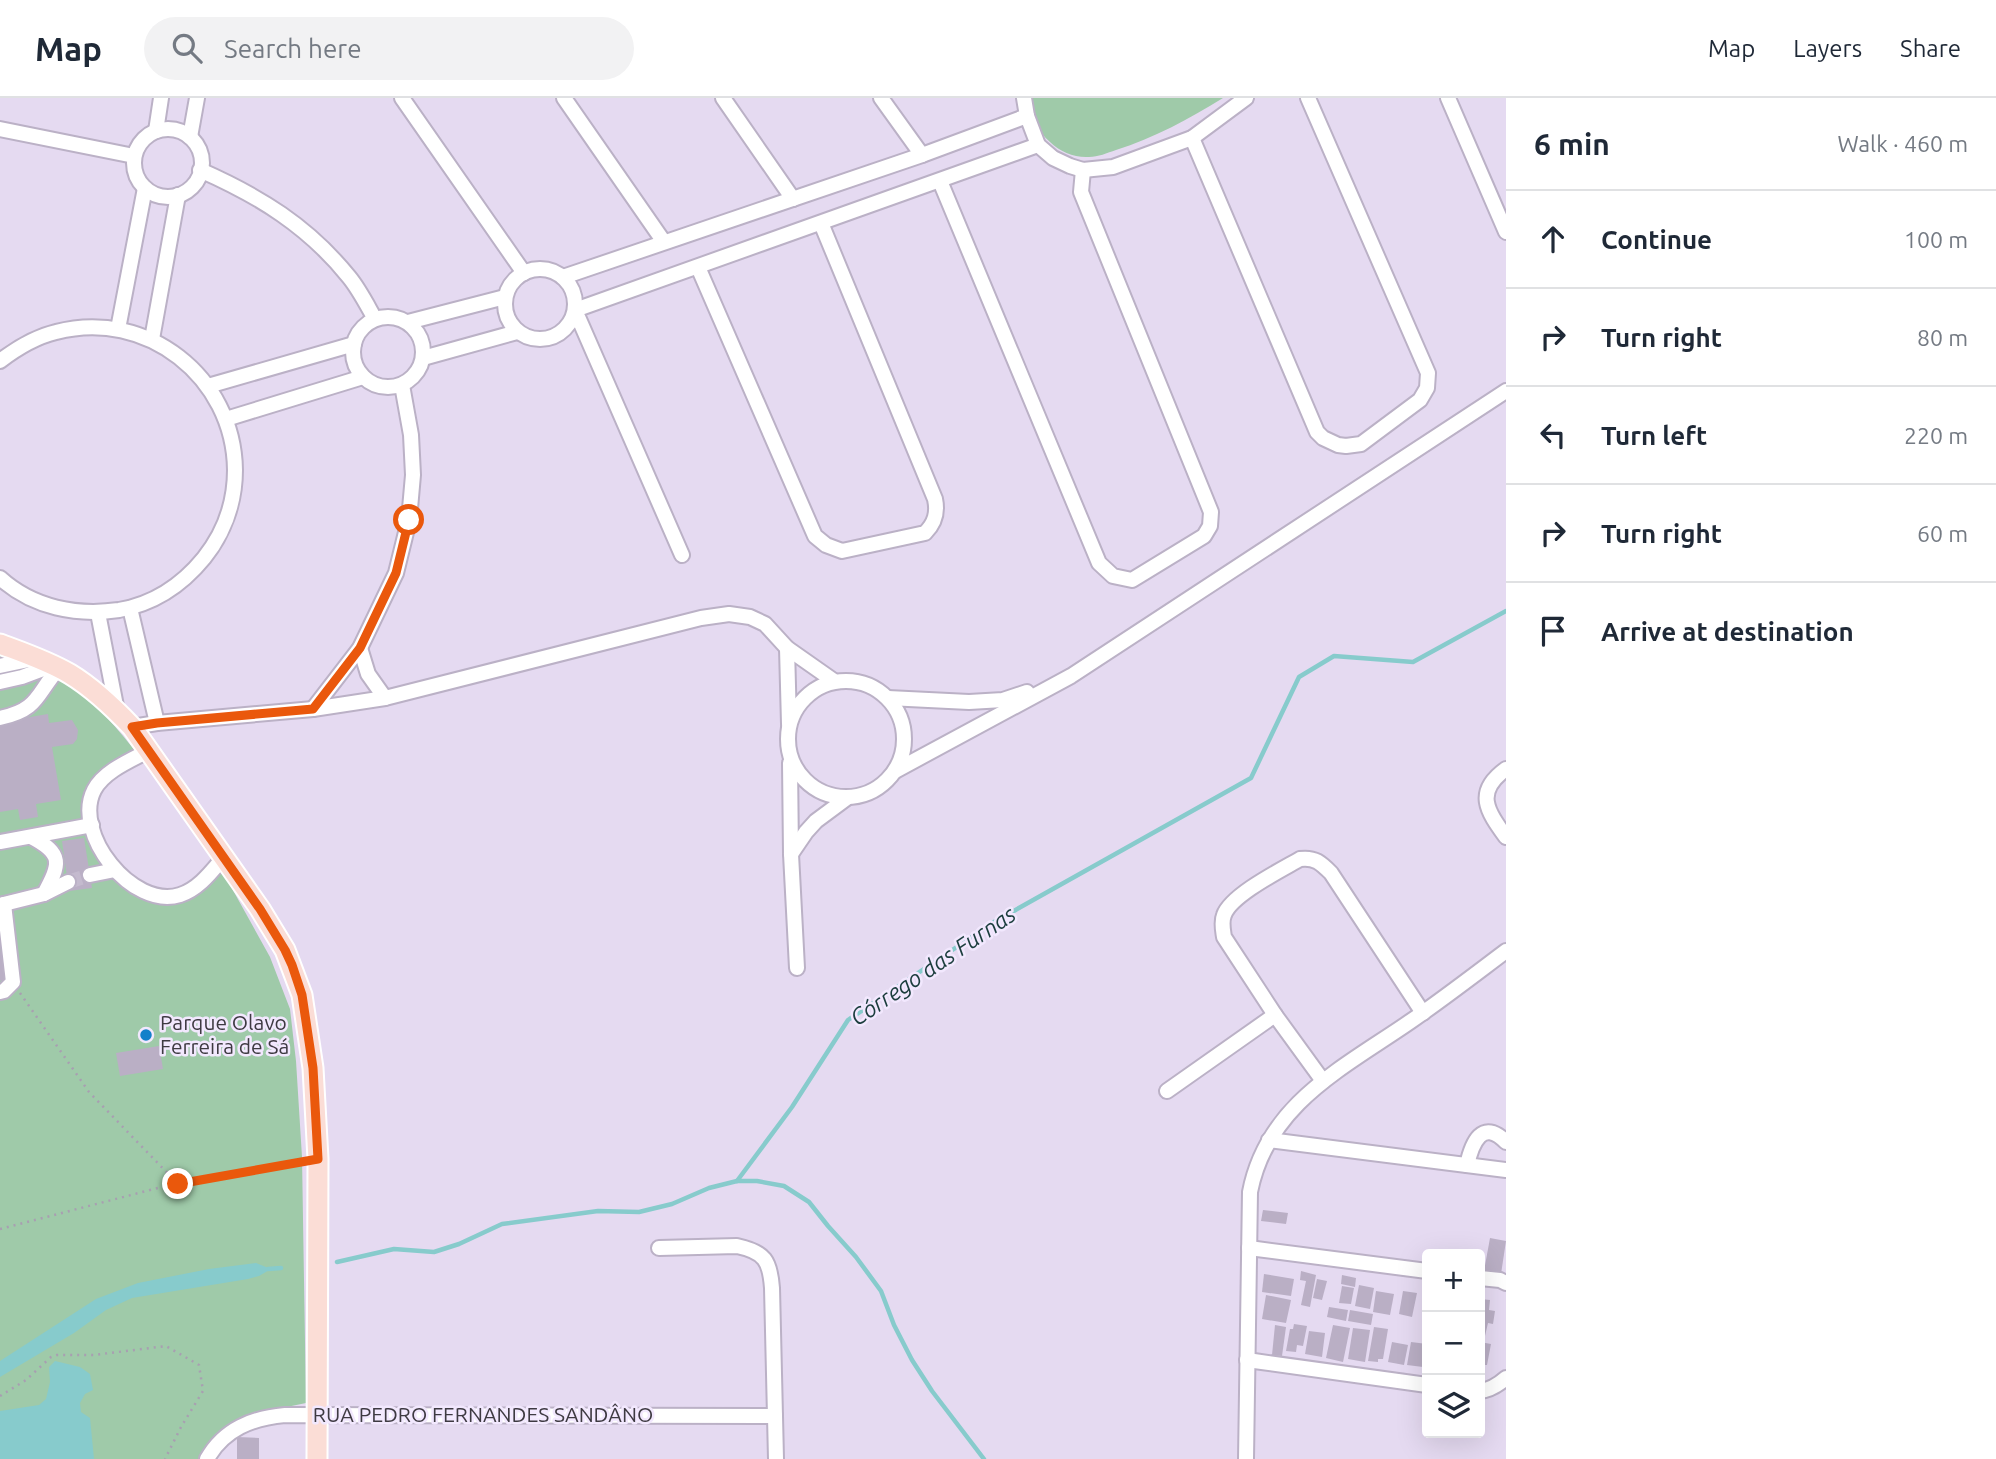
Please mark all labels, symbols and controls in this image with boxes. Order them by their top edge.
search box [144,17,634,80]
icon: search [168,29,206,67]
text: Map [35,30,102,67]
text: Search here [224,34,362,63]
text: Map [1708,35,1755,62]
text: Layers [1793,35,1862,62]
text: Share [1900,35,1961,62]
text: 6 min [1534,127,1610,161]
text: Walk · 460 m [1837,131,1968,156]
icon: ahead [1534,220,1572,258]
text: Continue [1601,225,1712,254]
text: 100 m [1904,227,1968,252]
icon: right [1534,318,1572,356]
text: Turn right [1601,323,1722,352]
text: 80 m [1917,325,1968,350]
icon: left [1534,416,1572,454]
text: Turn left [1601,421,1707,450]
text: 220 m [1904,423,1968,448]
route start [393,504,424,535]
icon: right [1534,514,1572,552]
text: Turn right [1601,519,1722,548]
text: 60 m [1917,521,1968,546]
icon: arrive [1534,612,1572,650]
text: Arrive at destination [1601,617,1854,646]
water label: Córrego das Furnas [845,901,1020,1030]
place label: Parque Olavo Ferreira de Sá [160,1010,289,1058]
marker: Parque Olavo Ferreira de Sá [138,1027,154,1043]
route end [162,1168,193,1199]
map controls [1422,1249,1485,1438]
button: + [1422,1249,1485,1312]
button: − [1422,1312,1485,1375]
button: layers [1422,1375,1485,1438]
street label: RUA PEDRO FERNANDES SANDÂNO [313,1402,653,1426]

